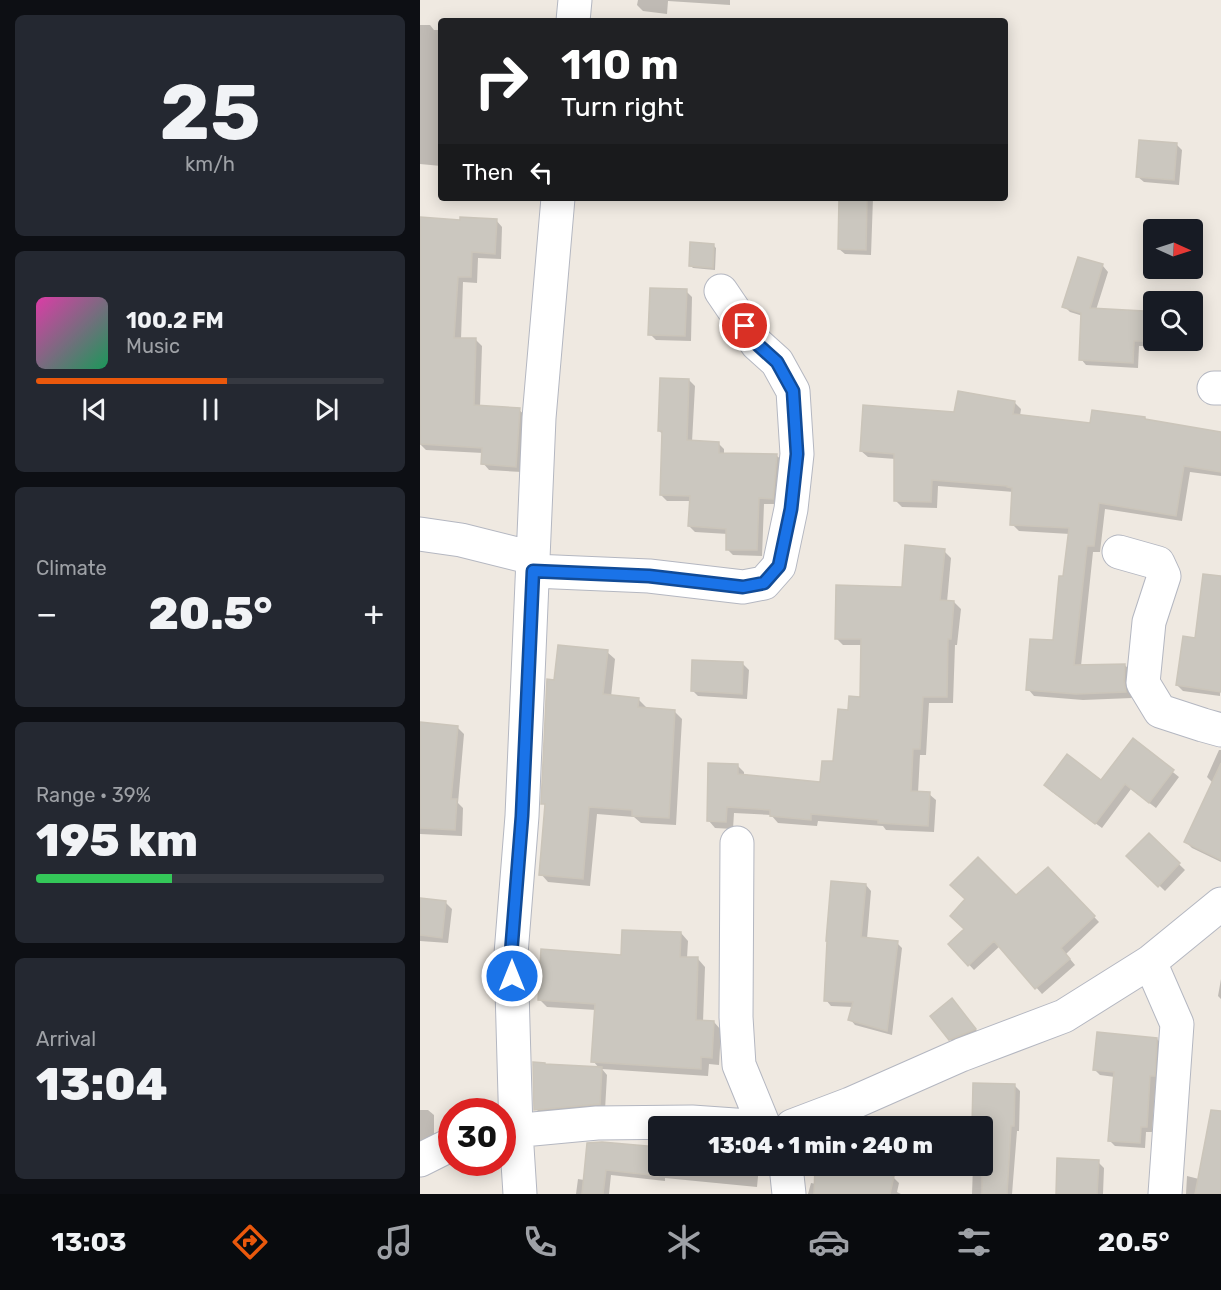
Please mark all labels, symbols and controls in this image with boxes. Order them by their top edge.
text: 110 m [561,40,679,90]
icon: right [462,42,540,120]
text: 25 [159,66,261,159]
text: Turn right [561,91,684,123]
text: km/h [185,152,235,176]
icon: left [525,156,558,189]
text: Then [462,159,513,186]
north arrow [1143,219,1203,279]
map controls [1143,219,1203,351]
button: search [1143,291,1203,351]
pin [719,300,770,351]
text: 100.2 FM [126,307,224,334]
icon: arrive [728,309,761,342]
text: Music [126,334,180,358]
icon: previous [78,393,111,426]
icon: pause [194,393,227,426]
icon: next [310,393,343,426]
text: Climate [36,556,107,580]
text: 20.5° [148,587,273,640]
text: − [36,594,57,633]
text: + [363,594,384,633]
text: Range · 39% [36,783,151,807]
text: 195 km [36,814,198,867]
position arrow [480,944,544,1008]
text: Arrival [36,1027,96,1051]
text: 13:04 [36,1058,168,1111]
speed limit sign: 30 [438,1098,516,1176]
text: 13:04 · 1 min · 240 m [708,1132,933,1159]
icon: directions [229,1221,271,1263]
icon: music [374,1221,416,1263]
icon: phone [519,1221,561,1263]
icon: climate [663,1221,705,1263]
icon: car [808,1221,850,1263]
icon: filters [953,1221,995,1263]
text: 13:03 [51,1226,127,1258]
text: 20.5° [1098,1226,1170,1258]

